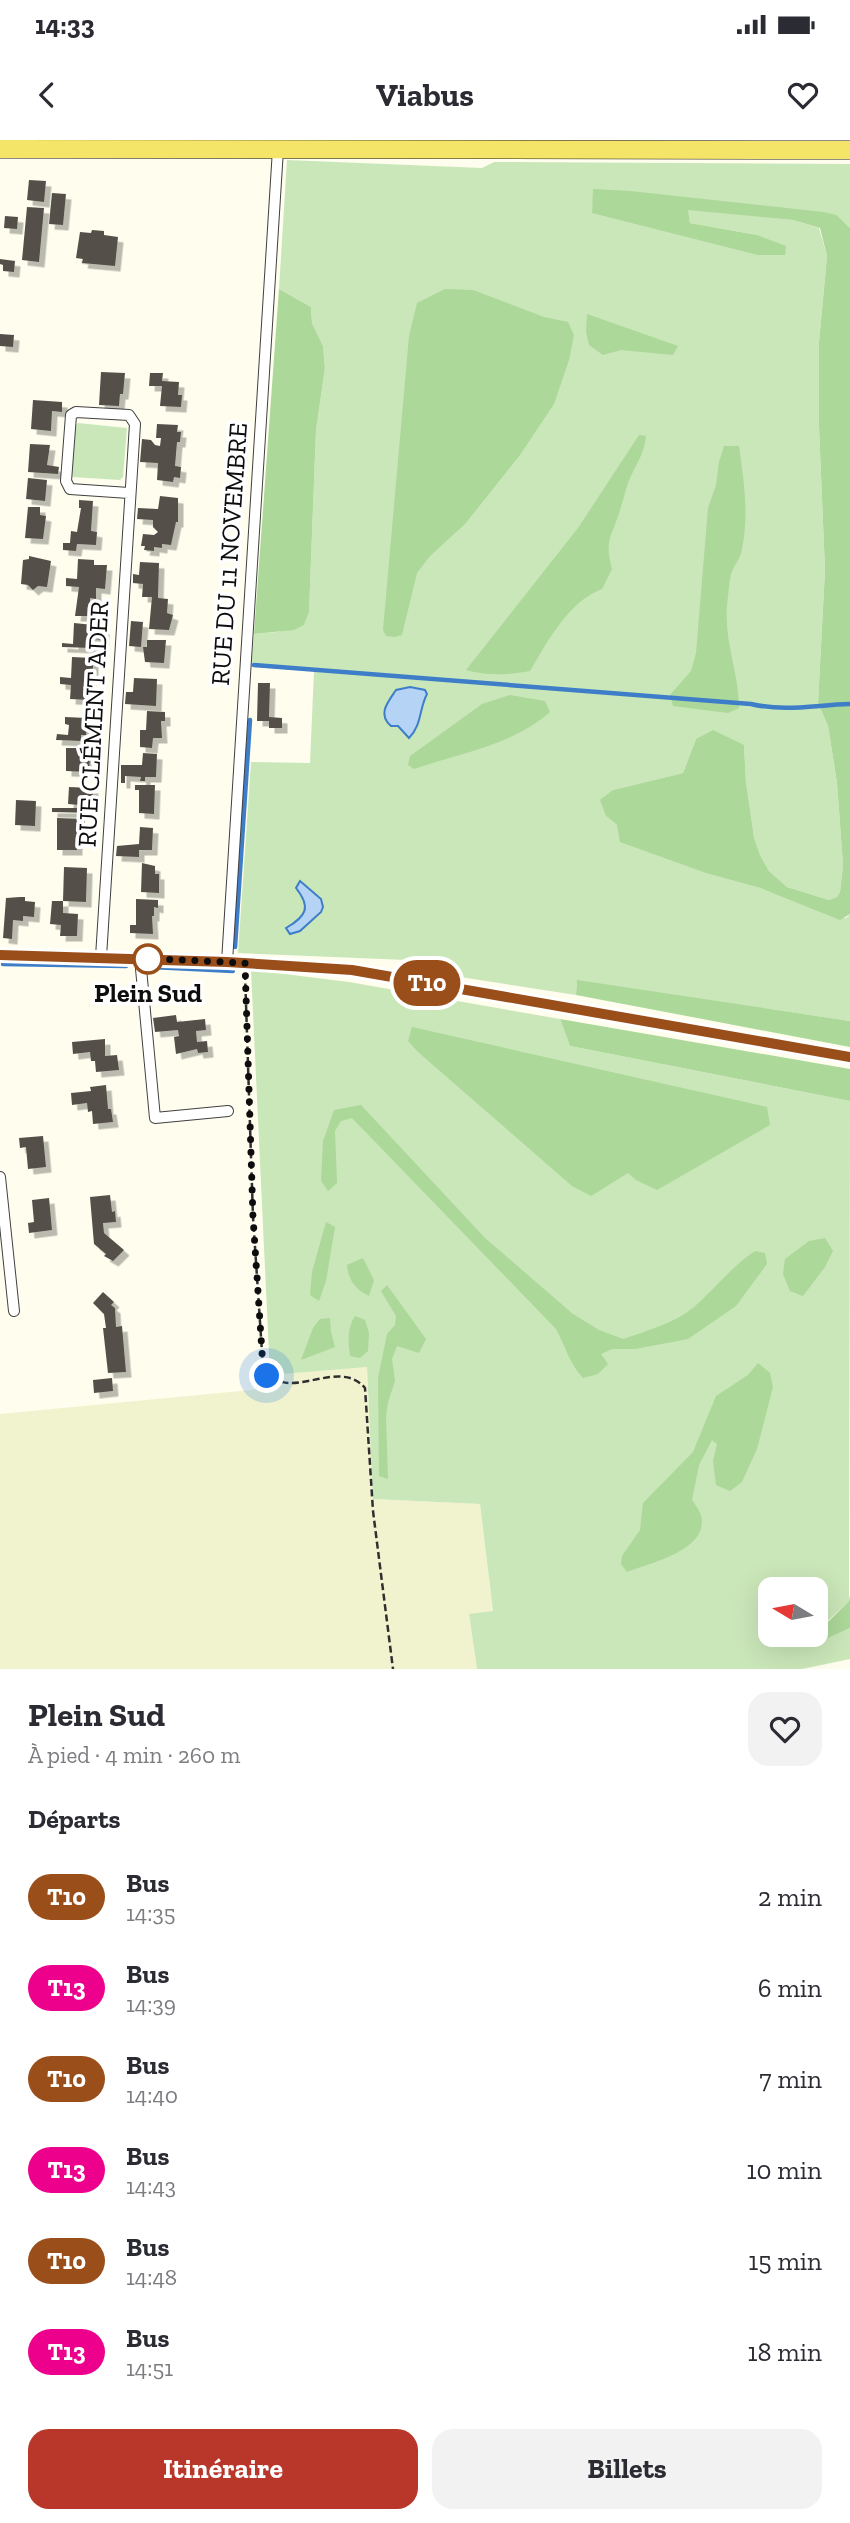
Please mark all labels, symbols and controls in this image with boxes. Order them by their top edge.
text: 14:33 [35,9,95,41]
icon: back [28,76,66,114]
text: Viabus [376,76,474,114]
icon: heart [784,76,822,114]
street label: RUE DU 11 NOVEMBRE [204,422,254,686]
street label: RUE CLÉMENT ADER [71,600,115,848]
marker: Plein Sud [133,944,163,974]
line badge: T10 [387,960,467,1006]
text: T10 [407,968,447,997]
place label: Plein Sud [94,977,202,1009]
your location [249,1358,284,1393]
north arrow [758,1577,828,1647]
map controls [758,1577,828,1647]
button: heart [748,1692,822,1766]
text: Plein Sud [28,1695,165,1734]
text: À pied · 4 min · 260 m [28,1741,240,1769]
text: Départs [28,1803,120,1835]
text: Bus [126,1867,169,1899]
text: 2 min [758,1881,822,1913]
text: T10 [47,1882,86,1911]
text: 14:35 [126,1899,175,1927]
text: Bus [126,1958,169,1990]
text: 6 min [758,1972,822,2004]
text: T13 [47,1973,86,2002]
text: 14:39 [126,1990,176,2018]
text: Bus [126,2049,169,2081]
text: 7 min [759,2063,822,2095]
text: T10 [47,2064,86,2093]
text: 14:40 [126,2081,178,2109]
text: Bus [126,2140,169,2172]
text: 10 min [746,2154,822,2186]
text: T13 [47,2155,86,2184]
text: 14:43 [126,2172,176,2200]
text: Bus [126,2231,169,2263]
text: 15 min [748,2245,822,2277]
text: T10 [47,2246,86,2275]
text: 14:48 [126,2263,177,2291]
text: Bus [126,2322,169,2354]
text: 18 min [747,2336,822,2368]
text: T13 [47,2337,86,2366]
text: 14:51 [126,2354,173,2382]
button: Itinéraire [28,2429,418,2509]
button: Billets [432,2429,822,2509]

